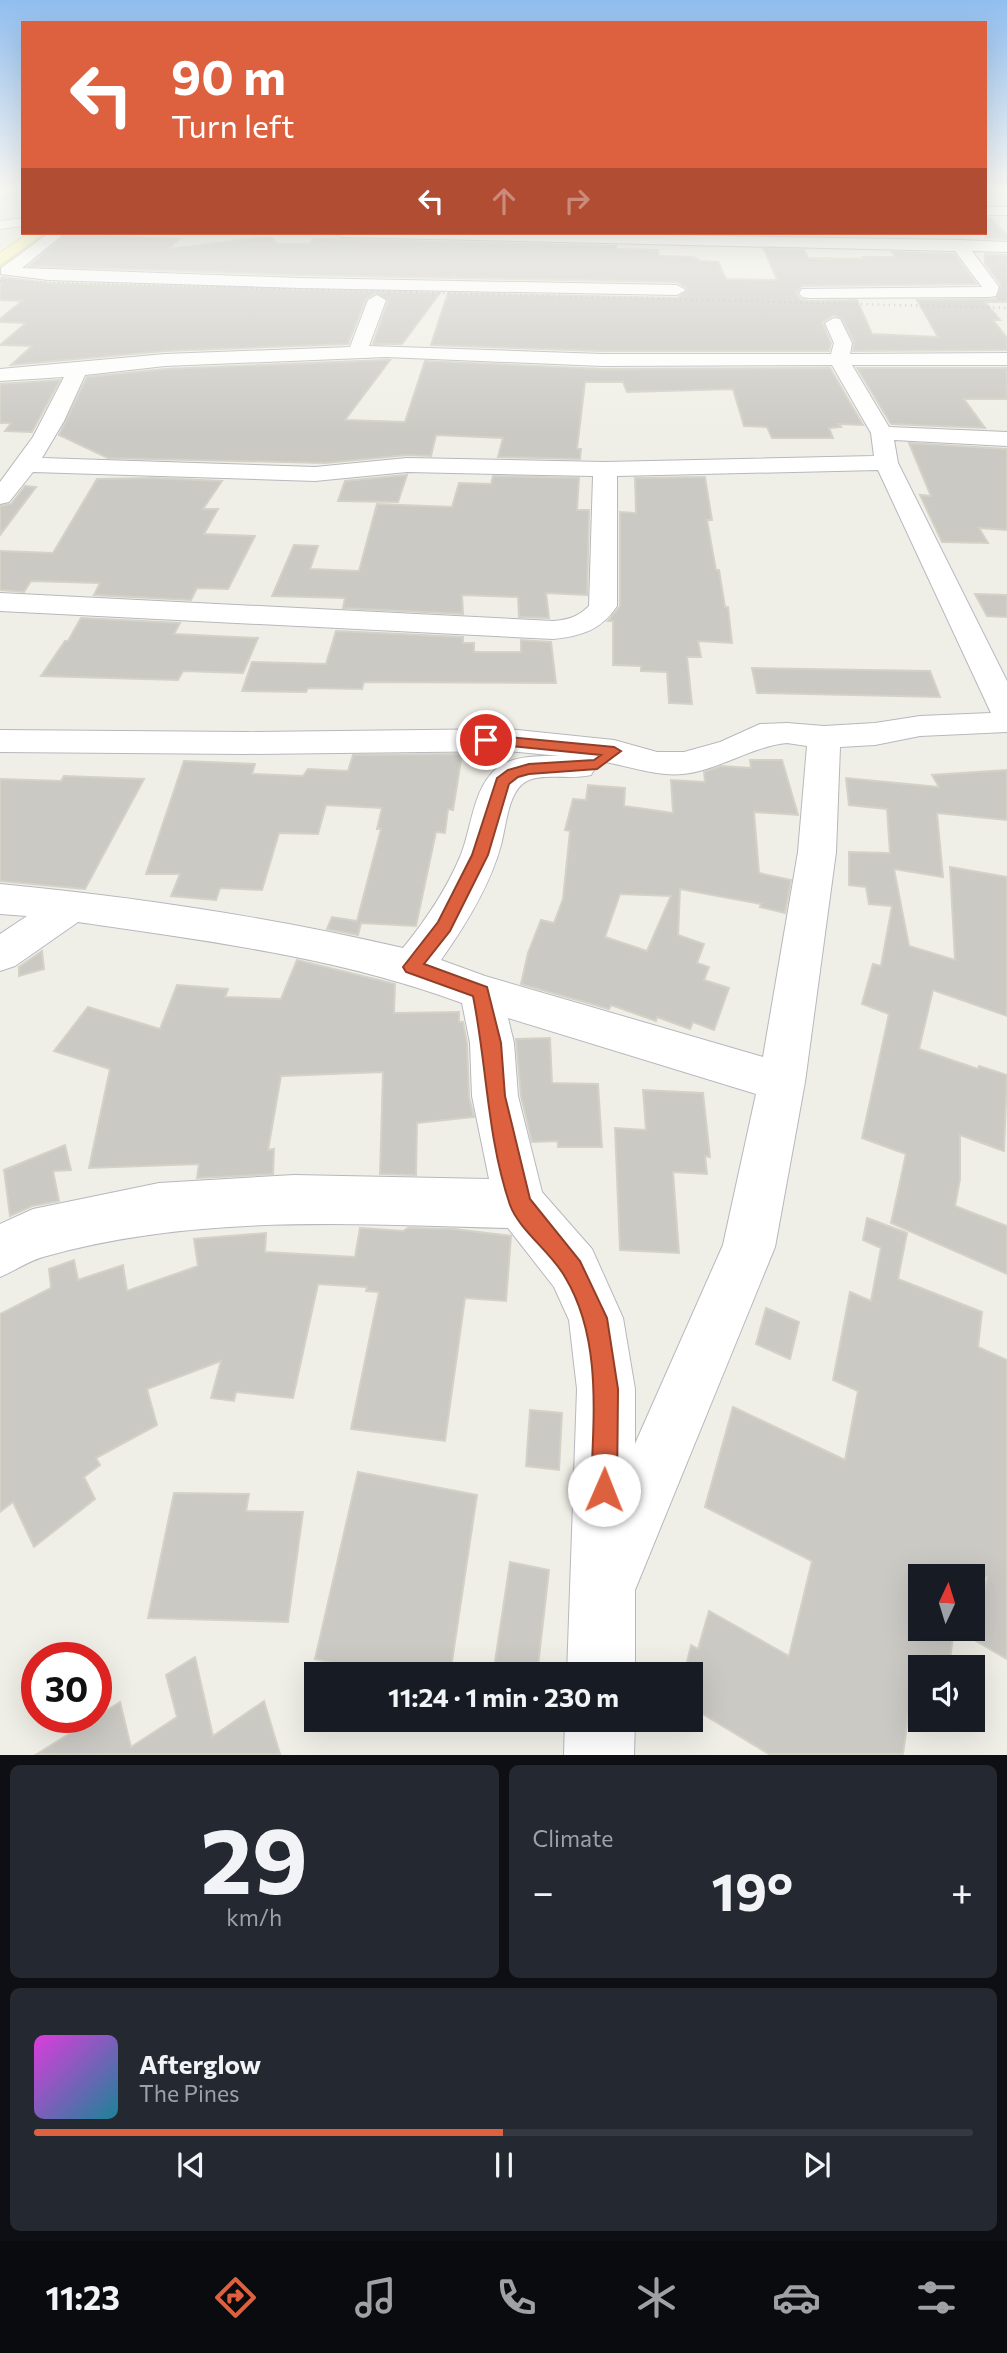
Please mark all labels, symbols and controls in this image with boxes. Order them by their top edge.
text: 90 m [171,45,286,105]
icon: left [56,49,147,140]
text: Turn left [171,105,295,145]
icon: left [412,182,450,220]
icon: ahead [485,182,523,220]
icon: right [558,182,596,220]
pin [456,710,516,770]
icon: arrive [467,721,505,759]
position arrow [567,1453,641,1527]
north arrow [908,1564,985,1642]
map controls [908,1564,985,1732]
speed limit sign: 30 [21,1642,112,1733]
button: sound [908,1655,985,1732]
text: 11:24 · 1 min · 230 m [388,1681,619,1712]
text: 29 [201,1801,308,1913]
text: Climate [533,1824,614,1852]
text: 19° [712,1858,793,1922]
text: − [533,1867,554,1914]
text: + [951,1867,973,1914]
text: km/h [226,1903,282,1931]
text: Afterglow [139,2048,261,2079]
text: The Pines [139,2079,240,2107]
icon: previous [172,2146,210,2184]
icon: pause [485,2146,523,2184]
icon: next [798,2146,836,2184]
icon: directions [211,2273,260,2322]
icon: music [351,2273,400,2322]
icon: phone [492,2273,541,2322]
icon: climate [632,2273,681,2322]
icon: car [772,2273,821,2322]
icon: filters [912,2273,961,2322]
text: 11:23 [46,2277,120,2317]

